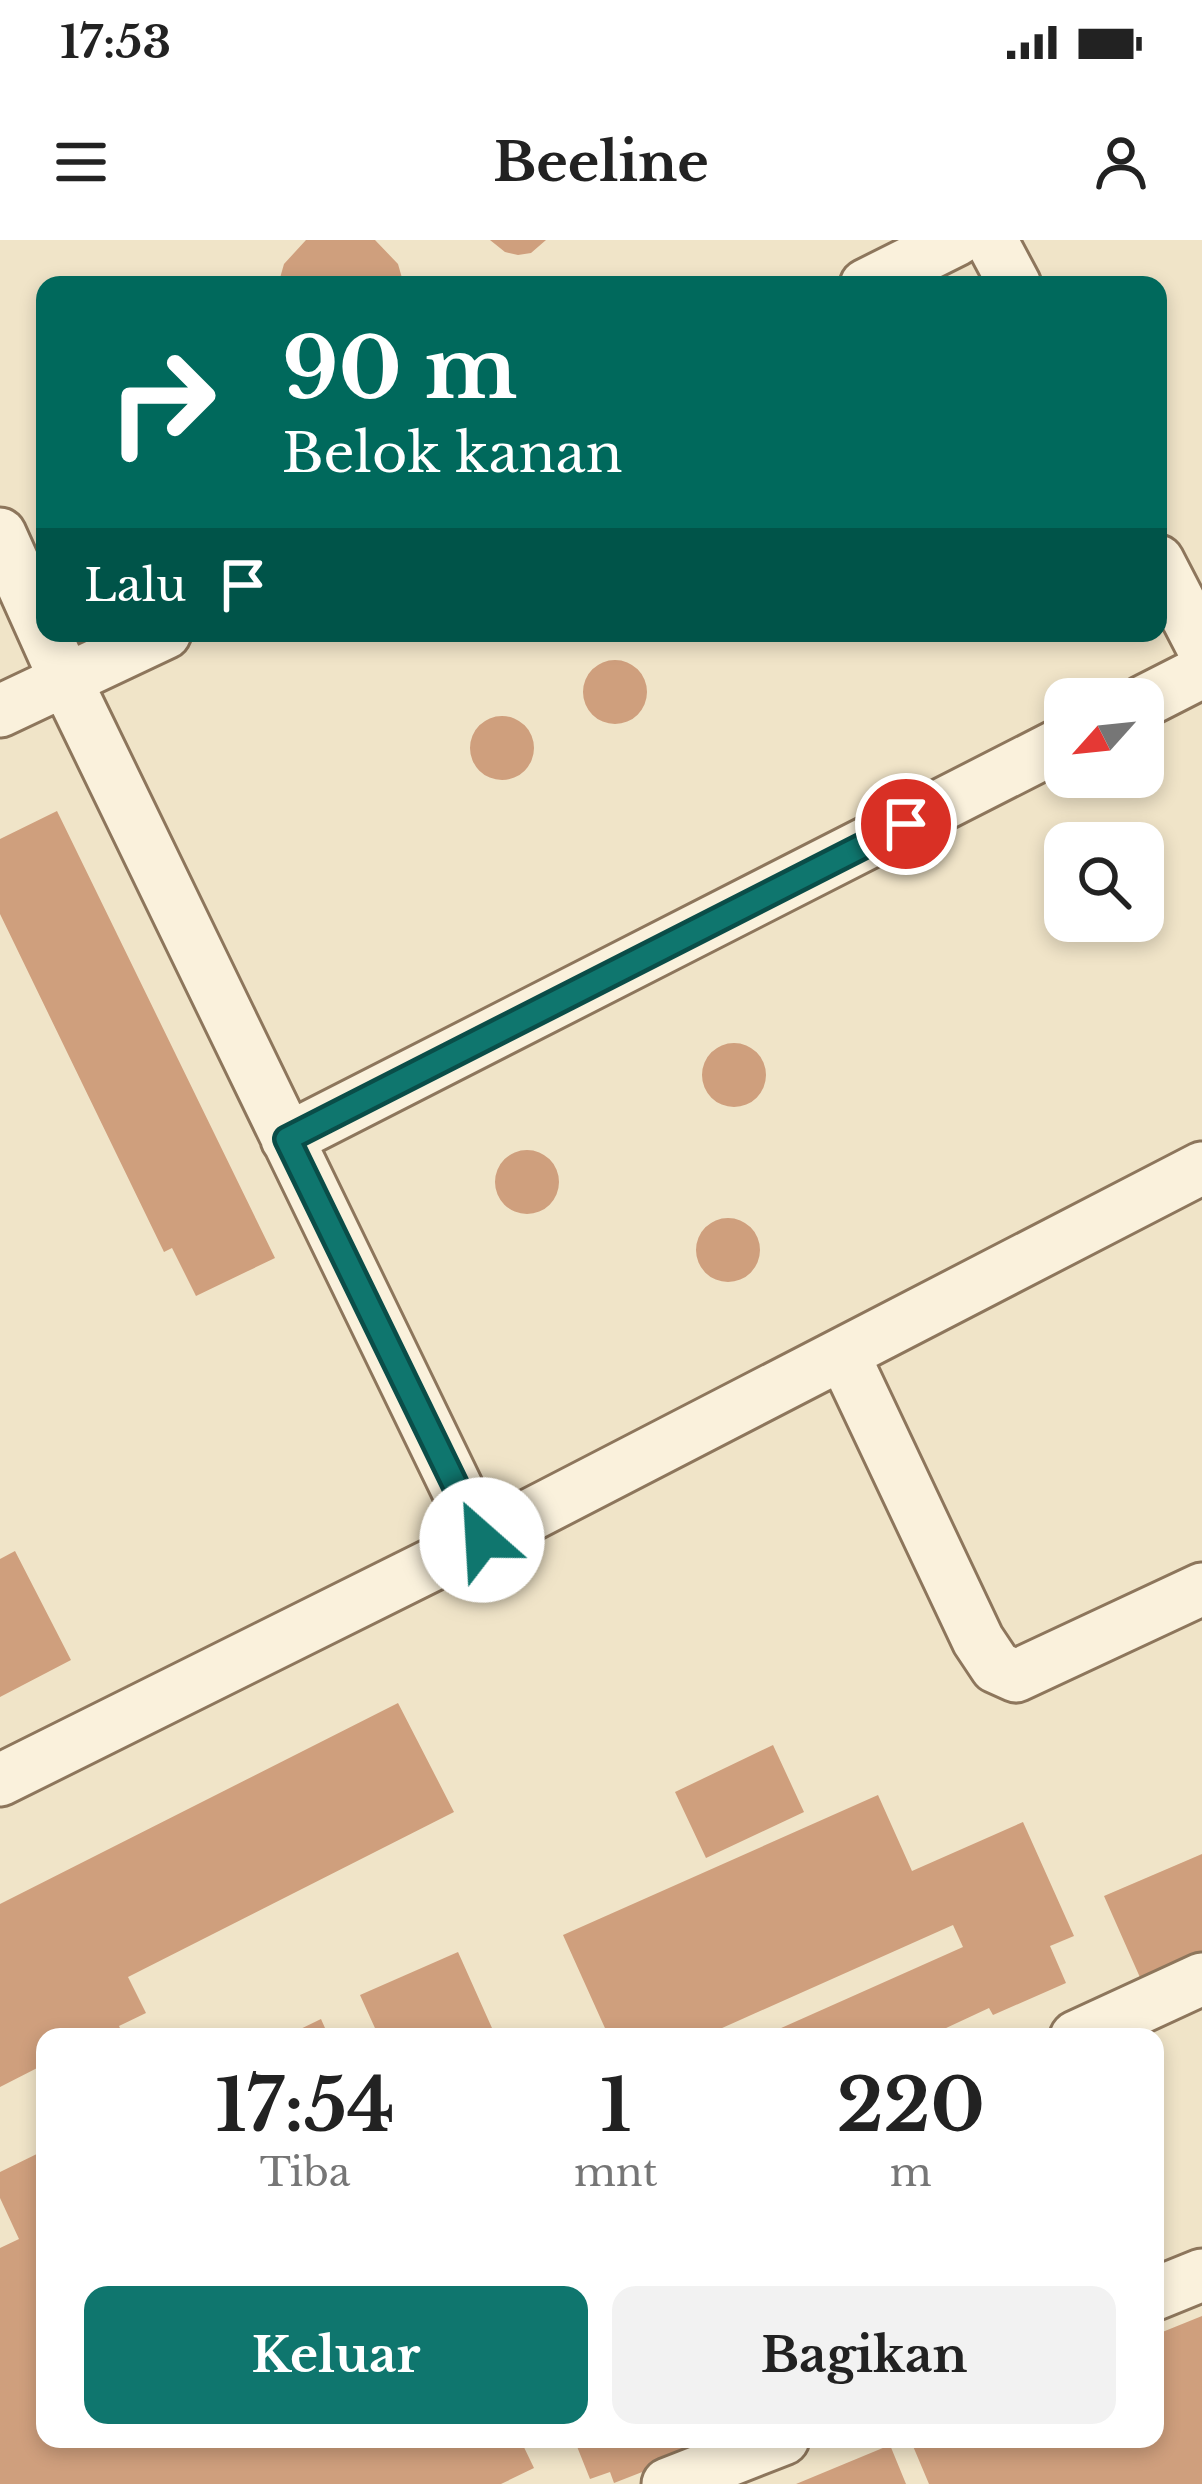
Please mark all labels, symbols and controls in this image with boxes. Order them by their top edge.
text: 17:53 [60,14,171,70]
icon: menu [48,129,114,195]
text: Beeline [493,129,709,196]
icon: person [1088,129,1154,195]
text: 90 m [282,317,517,421]
icon: right [84,324,240,480]
text: Belok kanan [282,420,623,487]
icon: arrive [210,552,276,618]
text: Lalu [84,557,186,613]
north arrow [1044,678,1164,798]
map controls [1044,678,1164,942]
pin [855,773,957,875]
icon: arrive [873,791,939,857]
button: search [1044,822,1164,942]
position arrow [419,1477,545,1603]
text: 17:54 [215,2061,395,2150]
text: 1 [600,2061,631,2150]
text: 220 [837,2061,985,2150]
text: Tiba [260,2148,350,2197]
text: mnt [574,2148,657,2197]
text: m [890,2148,932,2197]
button: Keluar [84,2286,588,2424]
button: Bagikan [612,2286,1116,2424]

